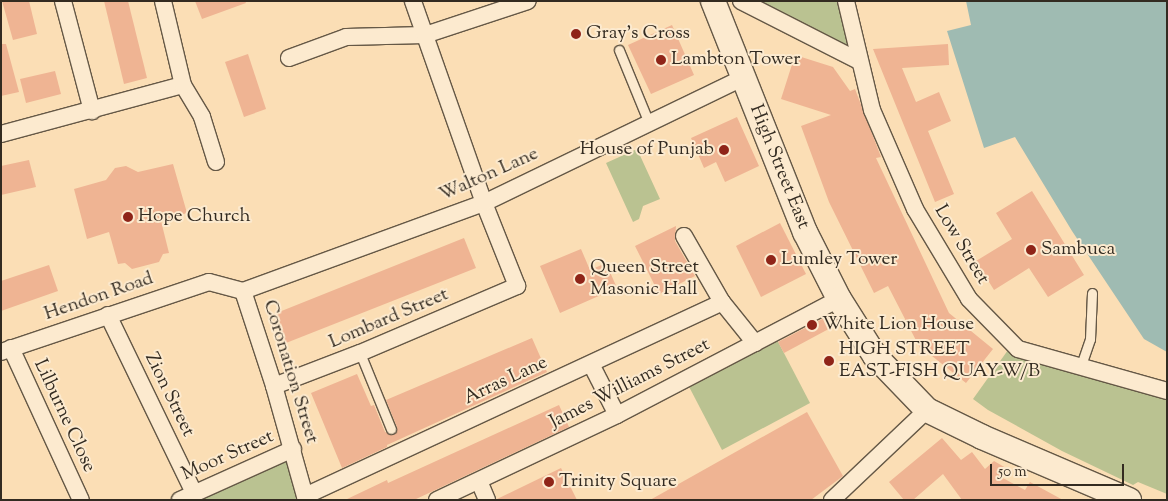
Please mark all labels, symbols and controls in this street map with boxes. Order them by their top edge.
place label: Gray's Cross [586,23,690,45]
marker: Gray's Cross [570,28,582,40]
place label: Lambton Tower [671,49,800,71]
marker: Lambton Tower [655,54,667,66]
street label: High Street East [744,101,814,233]
place label: House of Punjab [580,139,714,161]
street label: Walton Lane [436,143,542,207]
marker: House of Punjab [718,144,730,156]
street label: Low Street [928,201,994,289]
place label: Hope Church [138,206,251,228]
marker: Hope Church [122,211,134,223]
place label: Sambuca [1041,239,1115,261]
marker: Sambuca [1025,244,1037,256]
place label: Lumley Tower [781,249,897,271]
marker: Lumley Tower [765,254,777,266]
place label: Queen Street Masonic Hall [590,257,699,301]
street label: Hendon Road [41,268,157,326]
marker: Queen Street Masonic Hall [574,273,586,285]
street label: Lombard Street [326,284,452,354]
street label: Coronation Street [257,297,323,447]
place label: White Lion House [822,314,974,336]
marker: White Lion House [806,319,818,331]
street label: James Williams Street [546,334,714,434]
place label: HIGH STREET EAST-FISH QUAY-W/B [839,339,1040,383]
street label: Zion Street [139,349,199,441]
street label: Arras Lane [461,352,551,410]
marker: HIGH STREET EAST-FISH QUAY-W/B [823,355,835,367]
street label: Lilburne Close [28,356,100,476]
street label: Moor Street [179,426,277,486]
scale bar [993,454,1127,486]
text: 50 m [998,462,1027,483]
place label: Trinity Square [559,471,677,493]
marker: Trinity Square [543,476,555,488]

